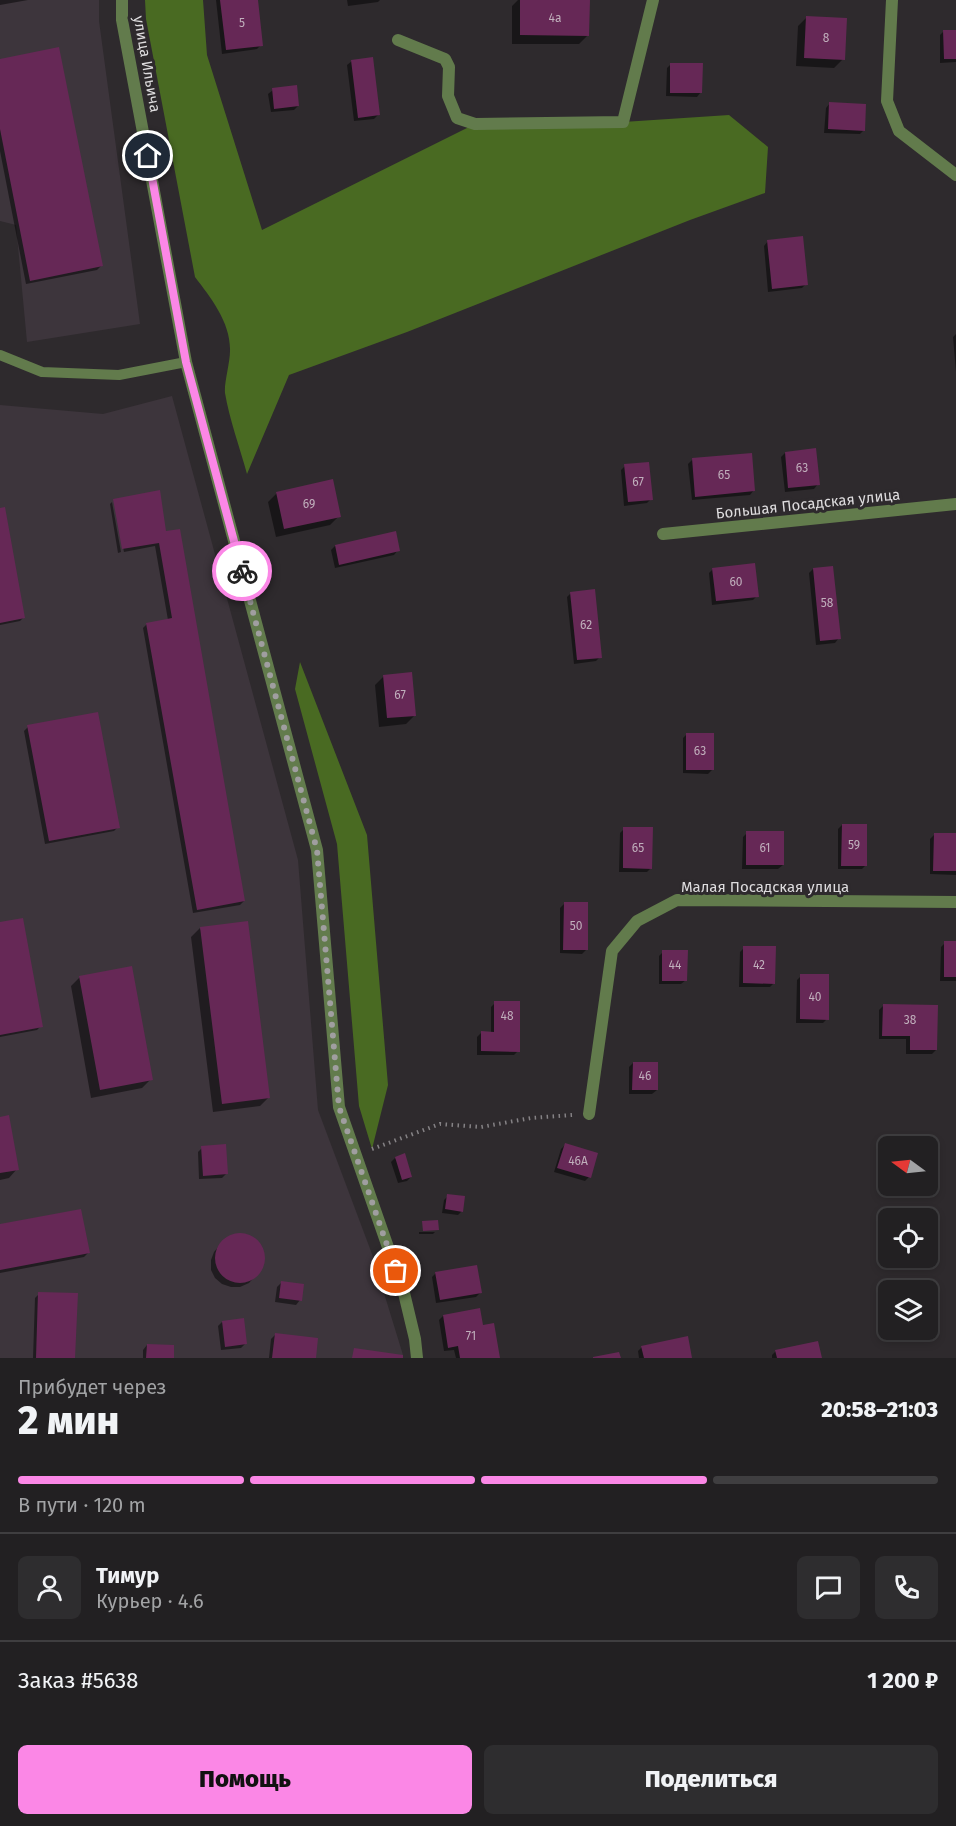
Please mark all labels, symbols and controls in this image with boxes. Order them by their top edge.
house number: 4а [549,11,561,25]
street label: улица Ильича [130,14,164,114]
house number: 5 [239,16,245,30]
house number: 8 [823,31,830,45]
pin [122,130,173,181]
icon: home [131,139,164,172]
house number: 63 [796,461,808,475]
house number: 65 [718,468,730,482]
house number: 67 [632,475,644,489]
street label: Большая Посадская улица [715,485,901,523]
house number: 69 [303,497,315,511]
courier [212,541,272,601]
icon: bike [226,555,259,588]
house number: 60 [729,575,743,589]
house number: 58 [821,596,834,610]
house number: 62 [580,618,592,632]
house number: 67 [394,688,406,702]
house number: 63 [694,744,706,758]
house number: 59 [848,838,860,852]
house number: 65 [632,841,644,855]
house number: 61 [759,841,771,855]
street label: Малая Посадская улица [681,878,849,896]
house number: 50 [570,919,583,933]
house number: 44 [669,958,682,972]
house number: 42 [753,958,765,972]
house number: 40 [808,990,822,1004]
house number: 48 [501,1009,514,1023]
house number: 38 [904,1013,917,1027]
house number: 46 [639,1069,651,1083]
north arrow [878,1136,938,1196]
map controls [878,1136,938,1340]
house number: 46А [568,1154,588,1168]
button: locate [878,1208,938,1268]
pin [370,1245,421,1296]
icon: bag [379,1254,412,1287]
button: layers [878,1280,938,1340]
house number: 71 [466,1329,476,1343]
text: Прибудет через [18,1375,167,1399]
text: 20:58–21:03 [821,1396,938,1423]
text: 2 мин [18,1398,119,1444]
text: В пути · 120 m [18,1493,146,1517]
button: person [18,1556,81,1619]
button: chat [797,1556,860,1619]
button: phone [875,1556,938,1619]
text: Тимур [96,1562,159,1589]
text: Курьер · 4.6 [96,1589,204,1613]
text: Заказ #5638 [18,1667,138,1694]
text: 1 200 ₽ [867,1667,938,1694]
button: Помощь [18,1745,472,1814]
button: Поделиться [484,1745,938,1814]

